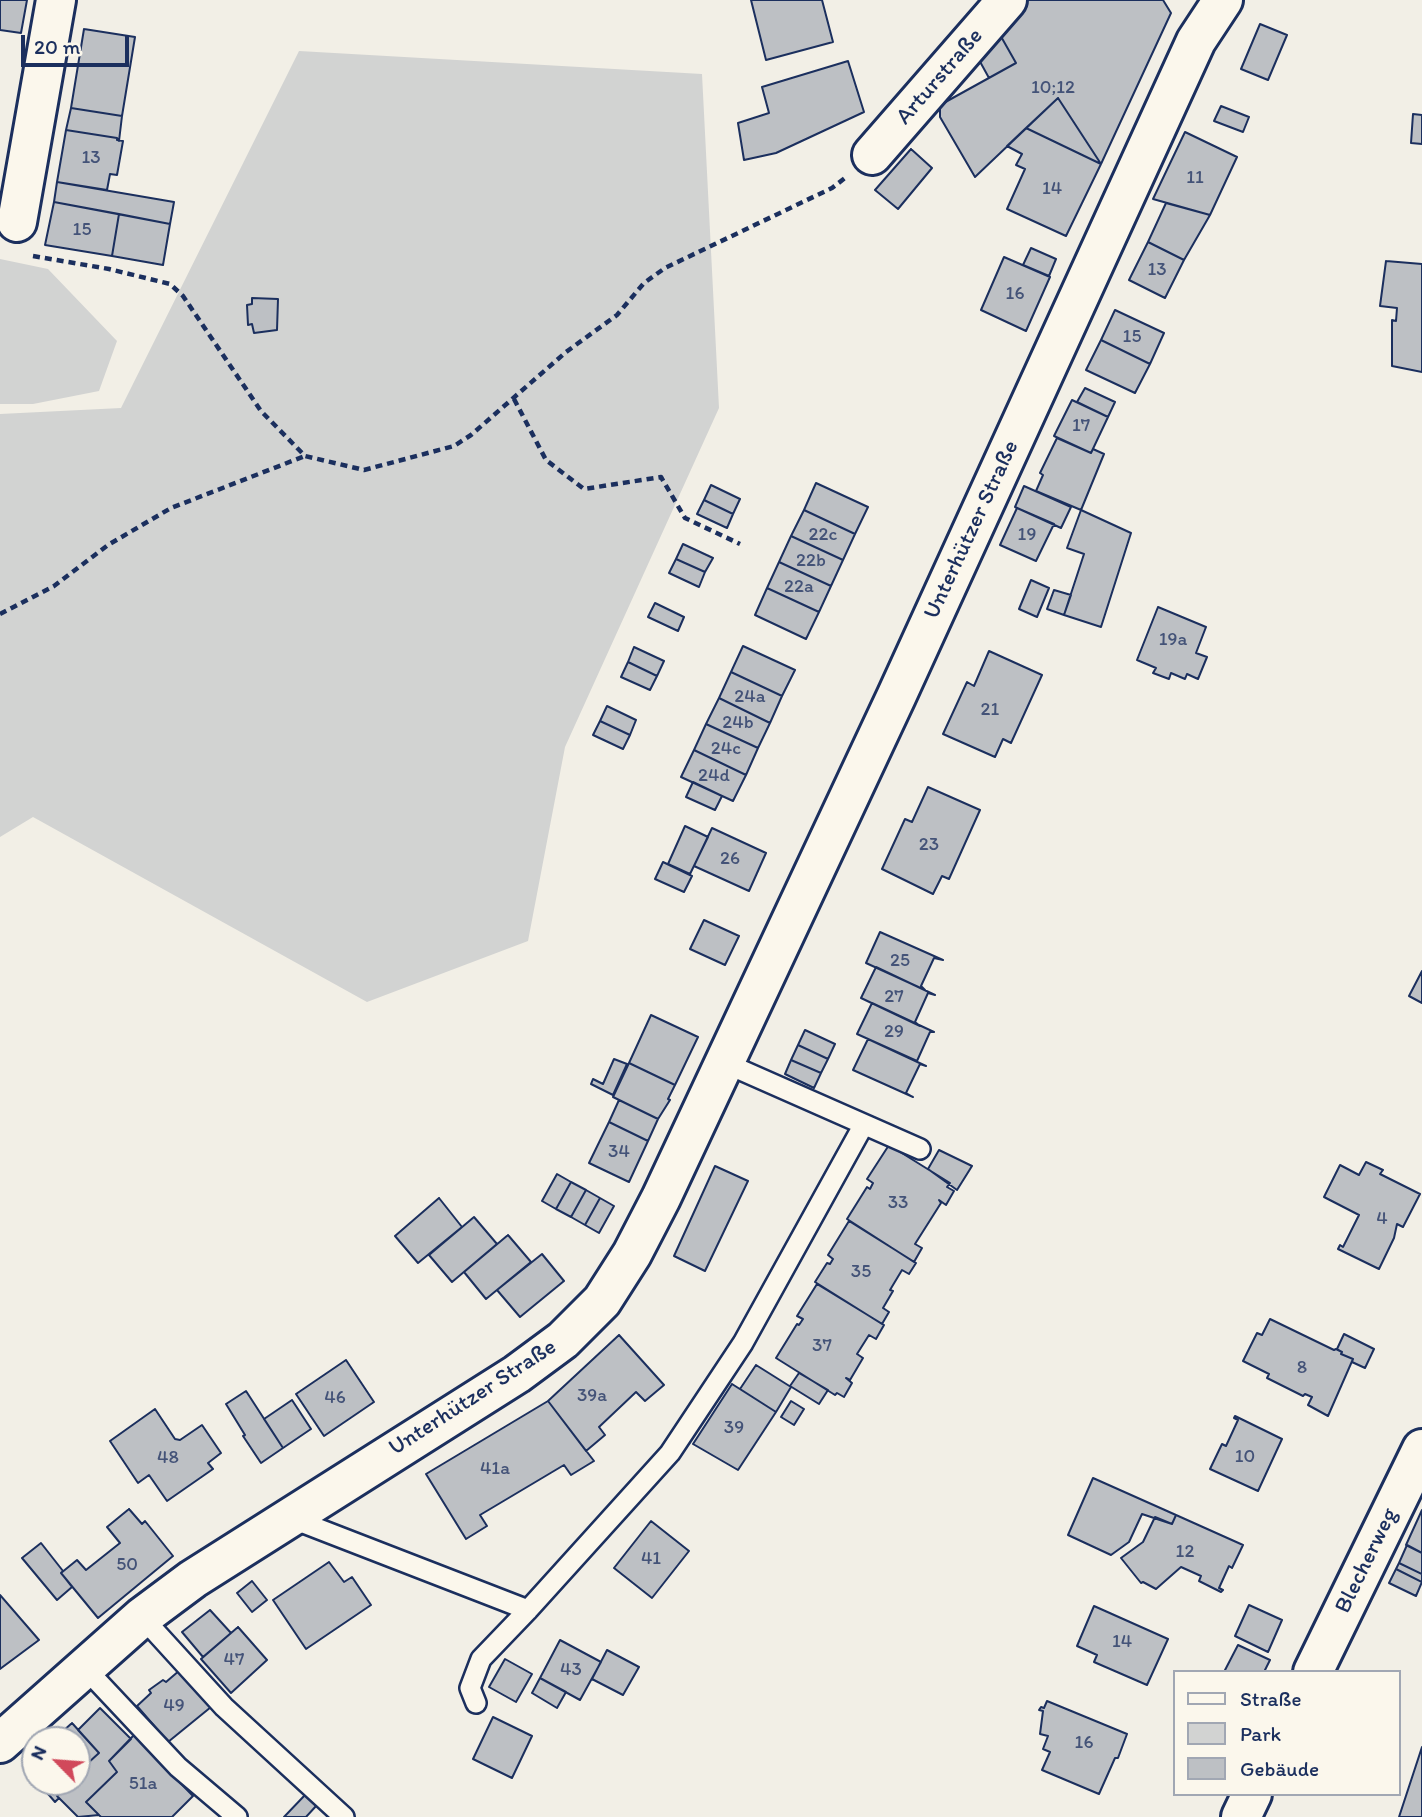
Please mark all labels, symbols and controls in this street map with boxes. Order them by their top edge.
scale bar [24,21,133,65]
street label: Arturstraße [891,23,989,131]
text: 20 m [34,34,80,59]
house number: 10;12 [1031,77,1075,99]
house number: 13 [81,147,101,169]
house number: 11 [1186,167,1204,189]
house number: 14 [1042,178,1062,200]
house number: 15 [73,219,91,241]
house number: 13 [1147,259,1167,281]
house number: 16 [1006,283,1024,305]
house number: 15 [1123,326,1141,348]
house number: 17 [1072,415,1090,437]
street label: Unterhützer Straße [919,436,1025,624]
house number: 22c [809,524,837,546]
house number: 19 [1018,524,1036,546]
house number: 22b [796,550,826,572]
house number: 22a [784,576,814,598]
house number: 19a [1159,629,1187,651]
house number: 24a [734,686,766,708]
house number: 21 [981,699,999,721]
house number: 24b [722,712,754,734]
house number: 24c [711,738,741,760]
house number: 24d [698,765,730,787]
house number: 23 [919,834,939,856]
house number: 26 [720,848,740,870]
house number: 25 [890,950,910,972]
house number: 27 [884,986,904,1008]
house number: 29 [884,1021,904,1043]
house number: 34 [608,1141,630,1163]
house number: 33 [888,1192,908,1214]
house number: 4 [1376,1208,1388,1230]
house number: 35 [851,1261,871,1283]
street label: Unterhützer Straße [384,1334,562,1462]
house number: 37 [812,1335,832,1357]
house number: 8 [1297,1357,1307,1379]
house number: 39a [577,1385,607,1407]
house number: 46 [324,1387,346,1409]
house number: 39 [724,1417,744,1439]
house number: 10 [1235,1446,1255,1468]
house number: 48 [157,1447,179,1469]
house number: 41a [480,1458,510,1480]
street label: Blecherweg [1330,1504,1404,1618]
house number: 12 [1176,1541,1194,1563]
house number: 41 [641,1548,661,1570]
house number: 50 [116,1554,138,1576]
house number: 14 [1112,1631,1132,1653]
house number: 47 [224,1649,244,1671]
house number: 43 [560,1659,582,1681]
legend [1174,1670,1401,1796]
text: Straße [1240,1686,1301,1711]
house number: 49 [163,1695,185,1717]
text: Park [1240,1721,1281,1746]
north arrow [21,1726,91,1796]
house number: 16 [1075,1732,1093,1754]
text: N [25,1742,51,1763]
text: Gebäude [1240,1756,1319,1781]
house number: 51a [129,1773,157,1795]

